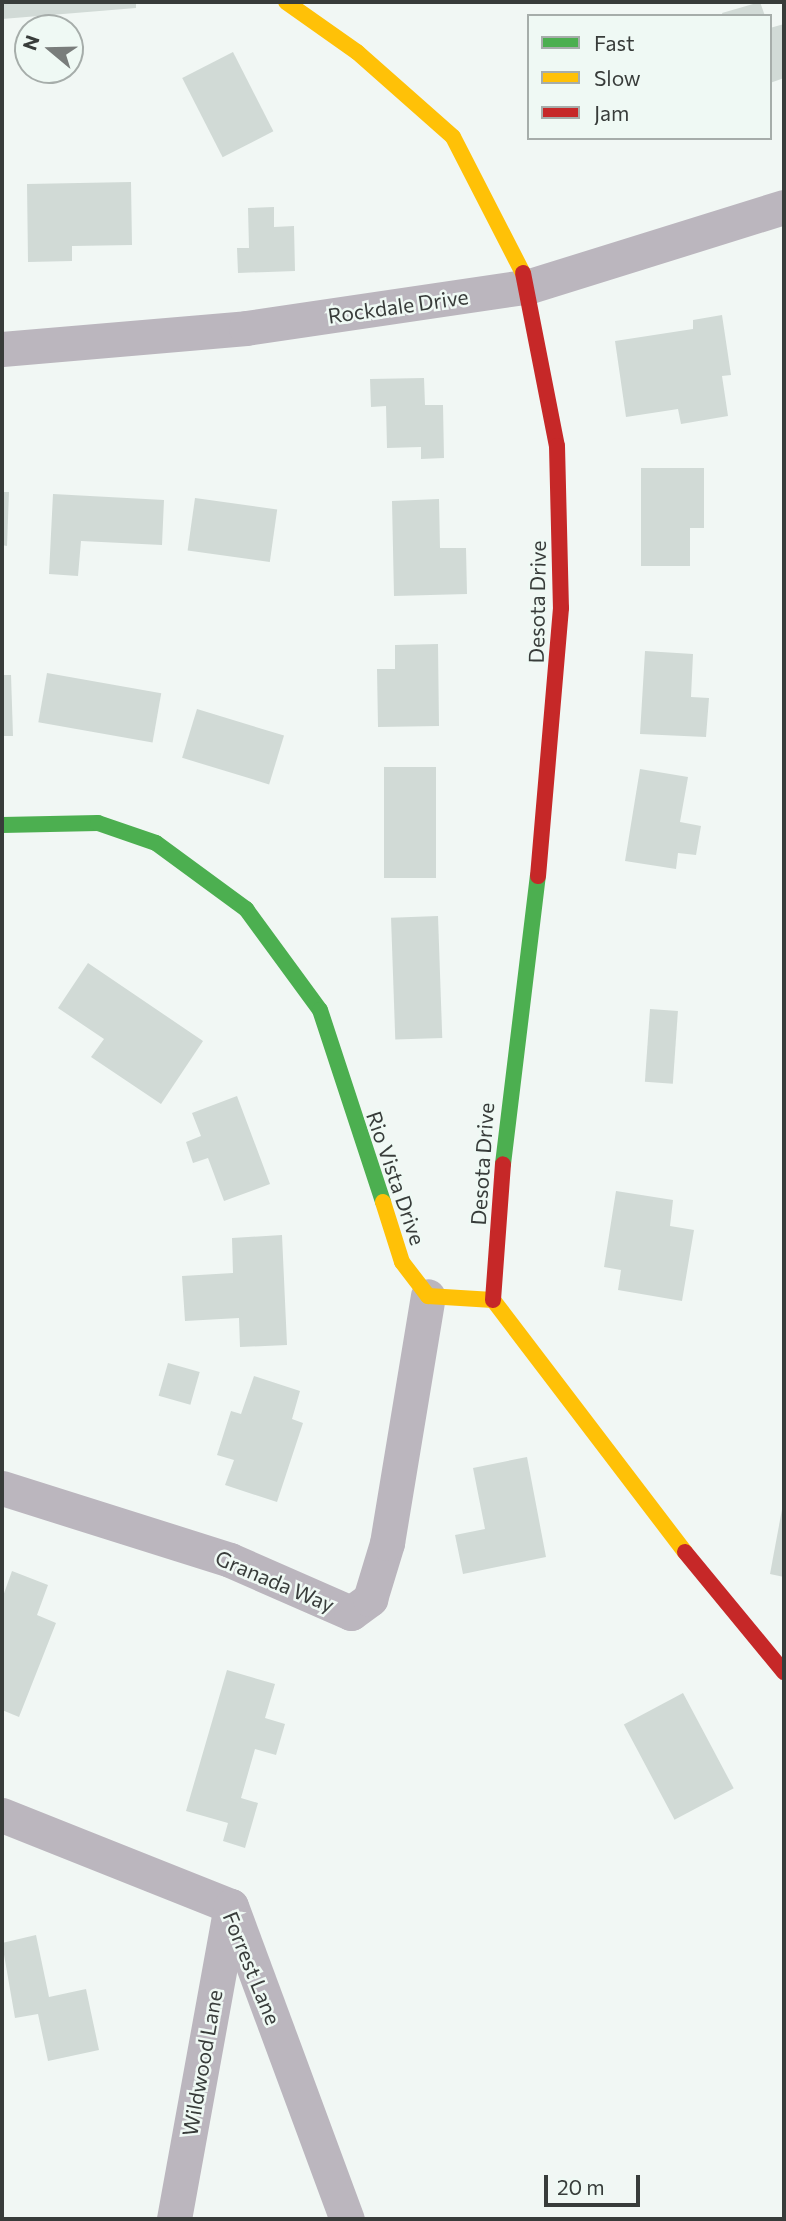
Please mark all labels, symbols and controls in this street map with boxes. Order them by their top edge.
north arrow [14,14,84,84]
legend [527,14,772,140]
text: Fast [594,30,635,55]
text: N [17,32,44,53]
text: Slow [594,65,641,90]
text: Jam [594,100,629,125]
street label: Rockdale Drive [326,284,470,328]
street label: Desota Drive [523,540,551,664]
street label: Desota Drive [465,1102,499,1226]
street label: Rio Vista Drive [361,1108,431,1248]
street label: Granada Way [212,1545,338,1617]
street label: Forrest Lane [218,1908,286,2028]
street label: Wildwood Lane [177,1988,227,2138]
scale bar [548,2162,644,2206]
text: 20 m [557,2174,605,2199]

